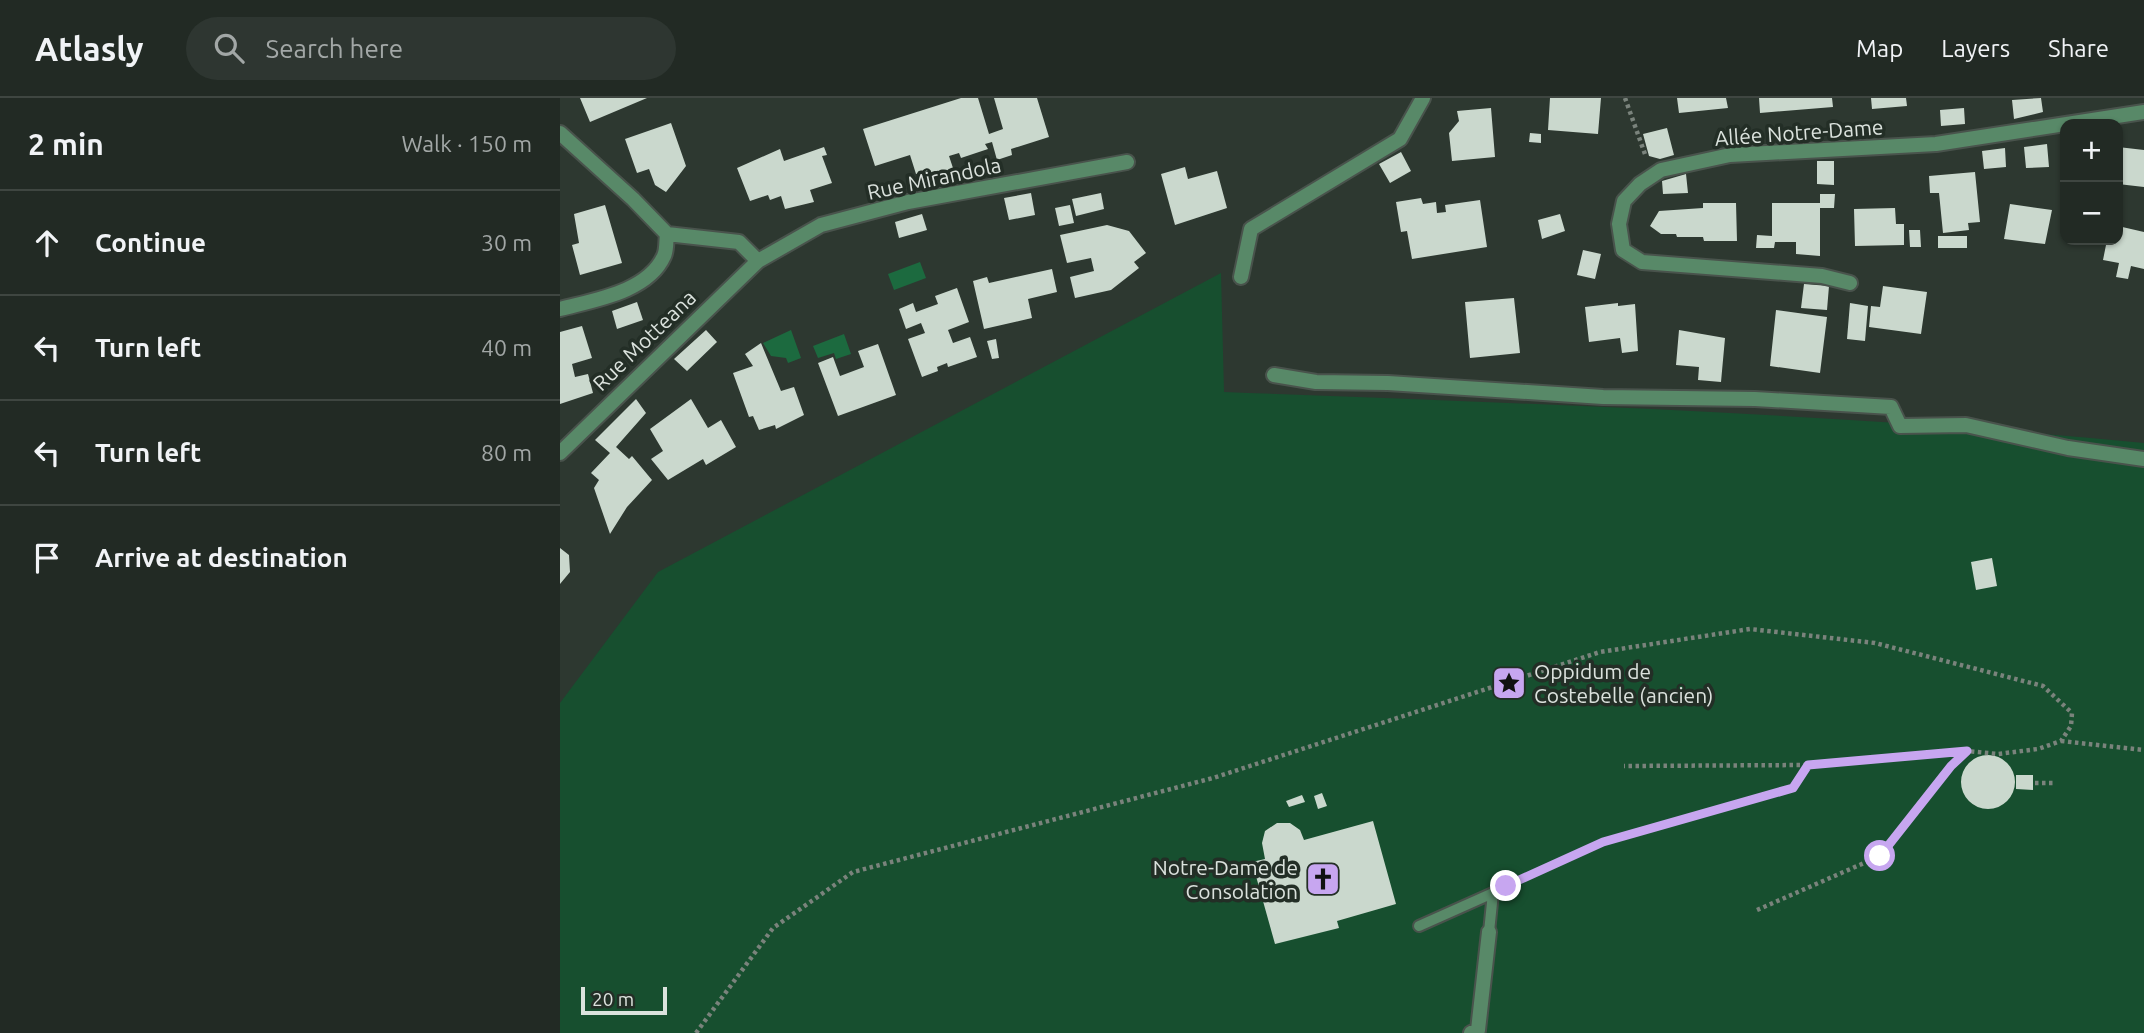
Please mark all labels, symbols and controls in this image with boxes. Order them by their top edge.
search box [186,17,676,80]
icon: search [210,29,248,67]
text: Atlasly [35,30,144,67]
text: Search here [266,34,403,63]
text: Map [1856,35,1903,62]
text: Layers [1941,35,2010,62]
text: Share [2048,35,2109,62]
street label: Allée Notre-Dame [1714,114,1884,150]
map controls [2060,119,2123,245]
button: + [2060,119,2123,182]
text: 2 min [28,127,104,161]
text: Walk · 150 m [401,131,532,156]
street label: Rue Mirandola [865,152,1003,204]
button: − [2060,182,2123,245]
icon: ahead [28,224,66,262]
text: Continue [95,228,206,257]
text: 30 m [481,230,532,255]
street label: Rue Motteana [588,285,700,395]
icon: left [28,329,66,367]
text: Turn left [95,333,201,362]
text: 40 m [481,335,532,360]
icon: left [28,434,66,472]
text: Turn left [95,438,201,467]
text: 80 m [481,440,532,465]
icon: arrive [28,539,66,577]
text: Arrive at destination [95,543,348,572]
place label: Oppidum de Costebelle (ancien) [1534,659,1713,707]
place icon: Oppidum de Costebelle (ancien) [1490,664,1528,702]
route start [1864,840,1895,871]
place label: Notre-Dame de Consolation [1153,855,1298,903]
church icon: Notre-Dame de Consolation [1304,860,1342,898]
route end [1490,870,1521,901]
scale bar [581,984,667,1016]
text: 20 m [592,988,634,1010]

